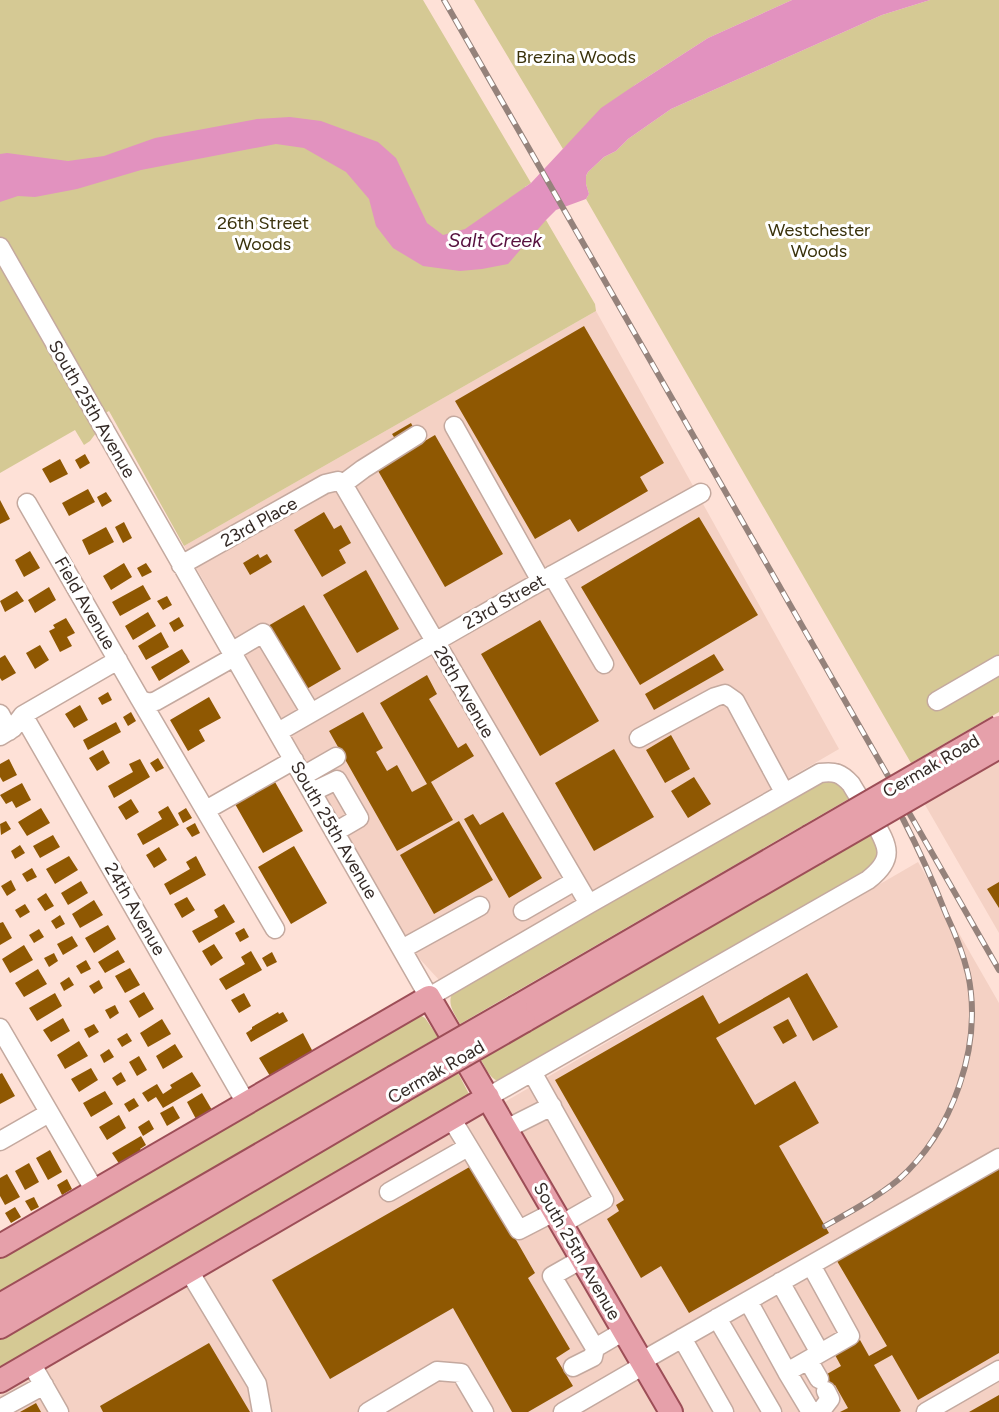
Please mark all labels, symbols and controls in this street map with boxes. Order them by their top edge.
park label: Brezina Woods [516,46,636,68]
park label: 26th Street Woods [217,212,309,255]
park label: Westchester Woods [768,219,870,262]
water label: Salt Creek [448,228,543,252]
street label: South 25th Avenue [44,336,140,482]
street label: 23rd Place [217,492,301,552]
street label: Field Avenue [50,553,121,654]
street label: 23rd Street [459,570,549,634]
street label: 26th Avenue [429,642,499,742]
street label: Cermak Road [879,729,983,803]
street label: South 25th Avenue [286,757,382,903]
street label: 24th Avenue [100,859,170,959]
street label: Cermak Road [384,1035,488,1109]
street label: South 25th Avenue [529,1178,625,1324]

